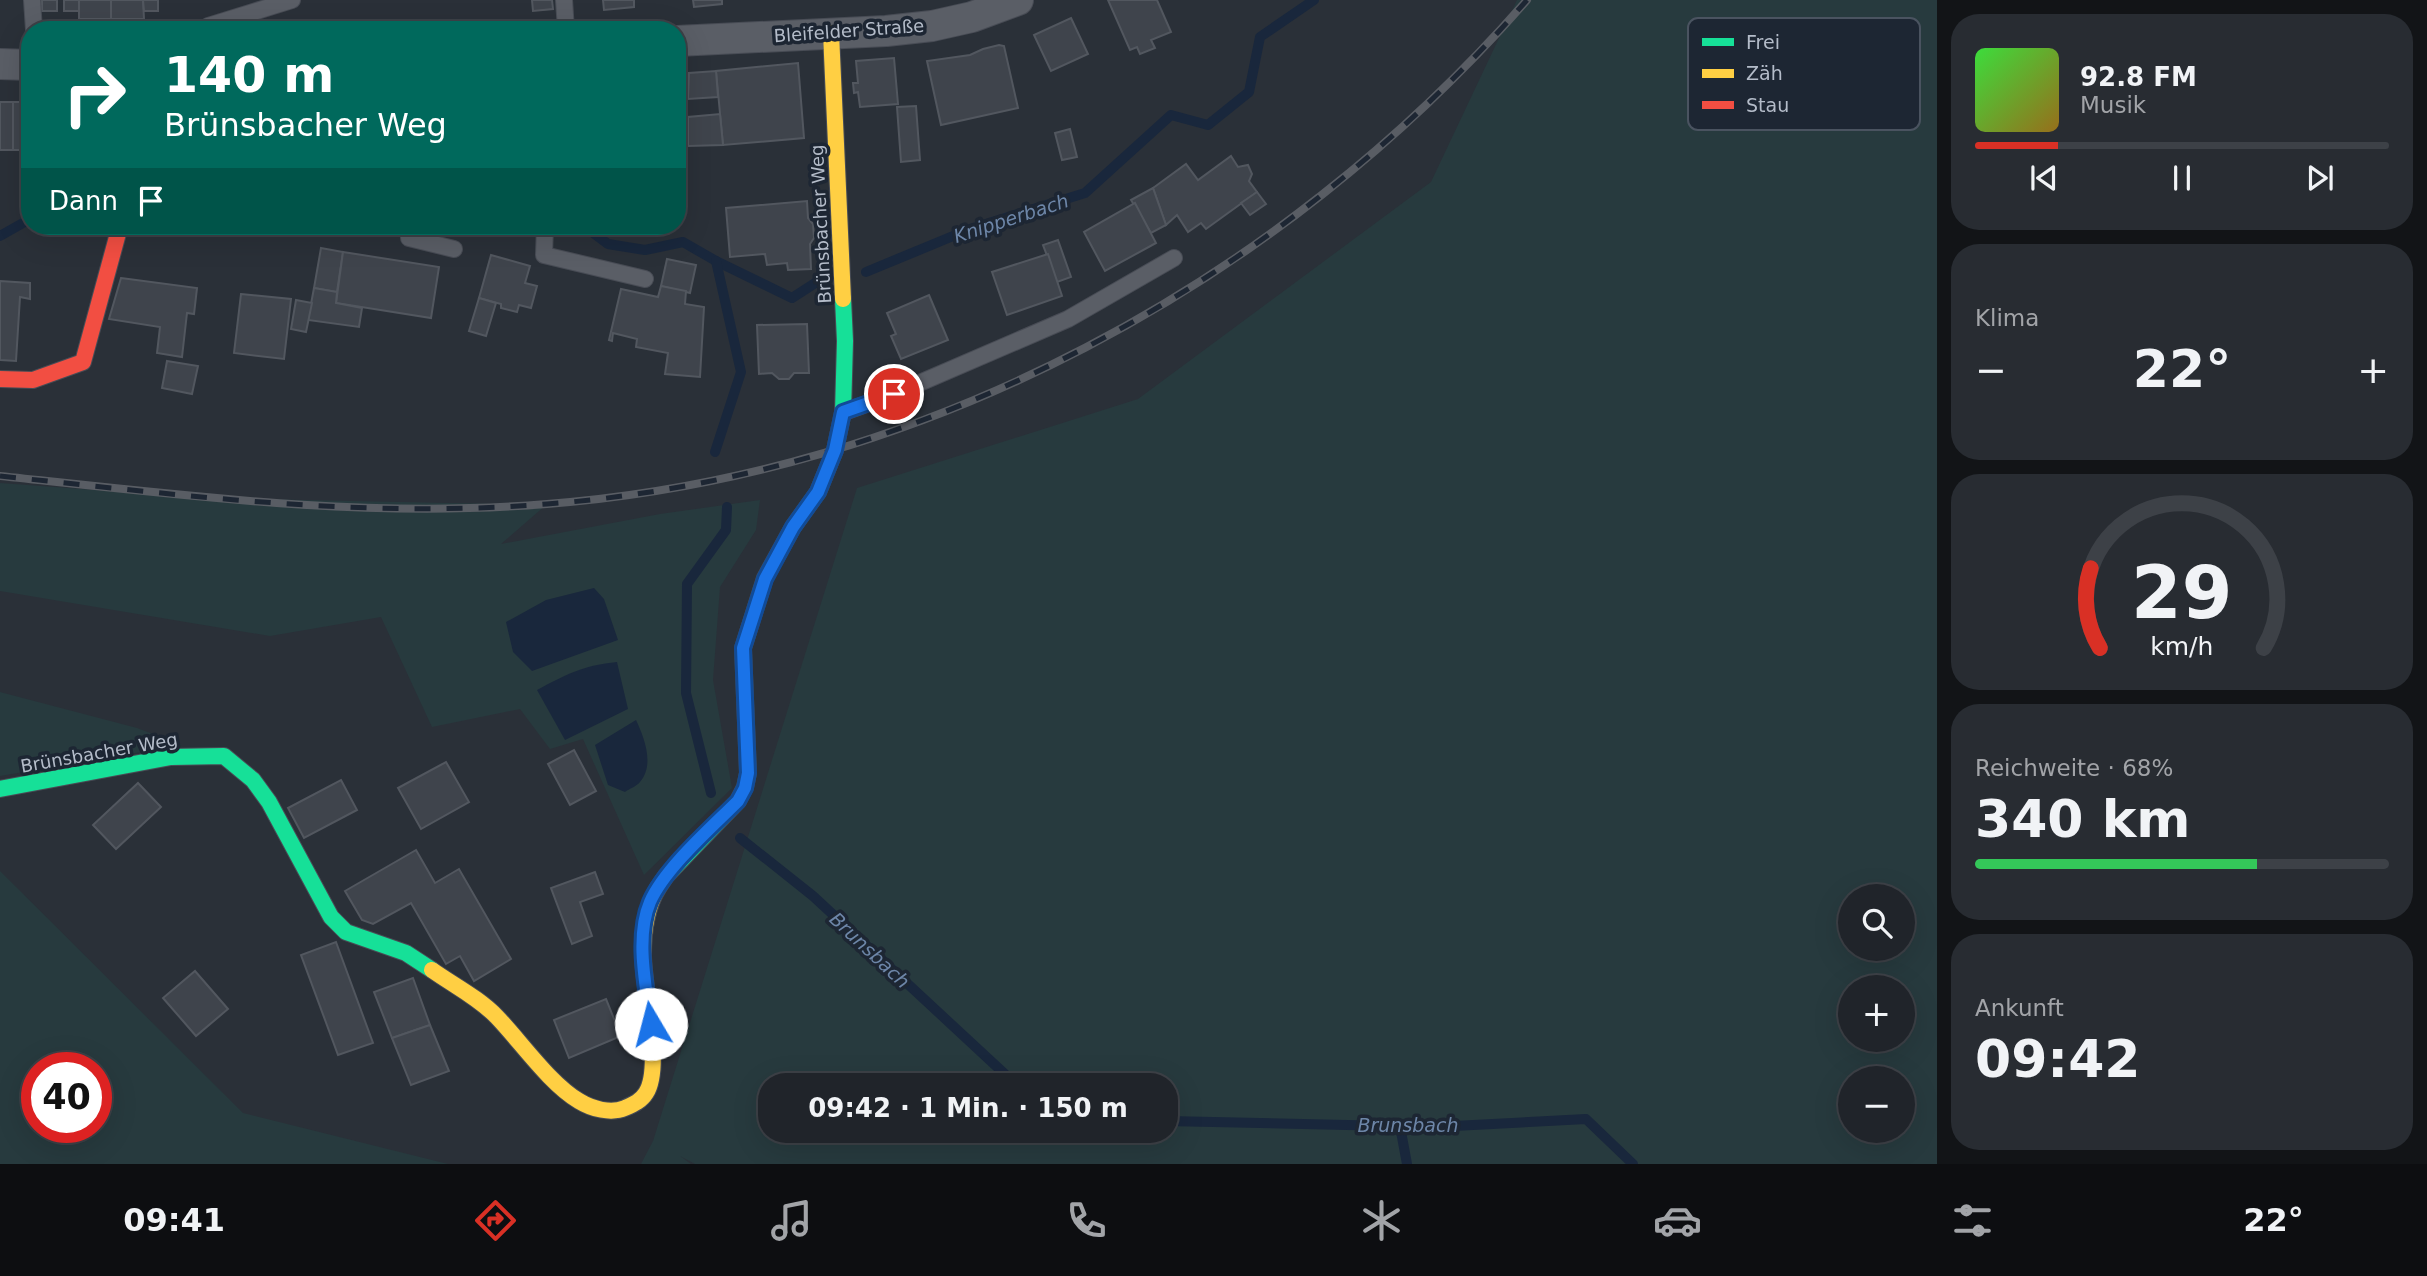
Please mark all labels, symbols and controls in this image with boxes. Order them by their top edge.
street label: Bleifelder Straße [773,15,925,46]
legend [1688,18,1920,130]
text: Frei [1746,31,1780,53]
text: 140 m [164,47,334,104]
icon: right [49,49,140,140]
text: Zäh [1746,62,1783,84]
text: 92.8 FM [2080,62,2197,92]
text: Musik [2080,92,2146,118]
text: Stau [1746,94,1789,116]
text: Brünsbacher Weg [164,106,447,144]
street label: Brünsbacher Weg [806,144,835,304]
icon: previous [2025,159,2063,197]
icon: pause [2163,159,2201,197]
icon: next [2301,159,2339,197]
icon: arrive [132,182,170,220]
text: Dann [49,186,118,216]
water label: Knipperbach [951,189,1071,247]
text: Klima [1975,305,2039,331]
text: 22° [2133,339,2231,399]
text: − [1975,348,2007,392]
text: + [2357,348,2389,392]
pin [864,364,924,424]
icon: arrive [875,375,913,413]
text: 29 [2131,550,2233,635]
text: km/h [2150,632,2214,661]
street label: Brünsbacher Weg [19,728,179,777]
text: Reichweite · 68% [1975,755,2173,781]
text: 340 km [1975,789,2190,849]
map controls [1838,884,1915,1143]
button: search [1838,884,1915,961]
water label: Brunsbach [826,908,914,992]
button: + [1838,975,1915,1052]
position arrow [614,987,688,1061]
text: Ankunft [1975,995,2064,1021]
text: 09:42 [1975,1029,2141,1089]
speed limit sign: 40 [21,1052,112,1143]
button: − [1838,1066,1915,1143]
text: 09:42 · 1 Min. · 150 m [808,1093,1128,1123]
water label: Brunsbach [1357,1114,1459,1136]
icon: directions [471,1196,520,1245]
icon: music [767,1196,816,1245]
icon: phone [1062,1196,1111,1245]
icon: climate [1357,1196,1406,1245]
icon: car [1653,1196,1702,1245]
icon: filters [1948,1196,1997,1245]
text: 09:41 [123,1201,225,1239]
text: 22° [2243,1201,2304,1239]

